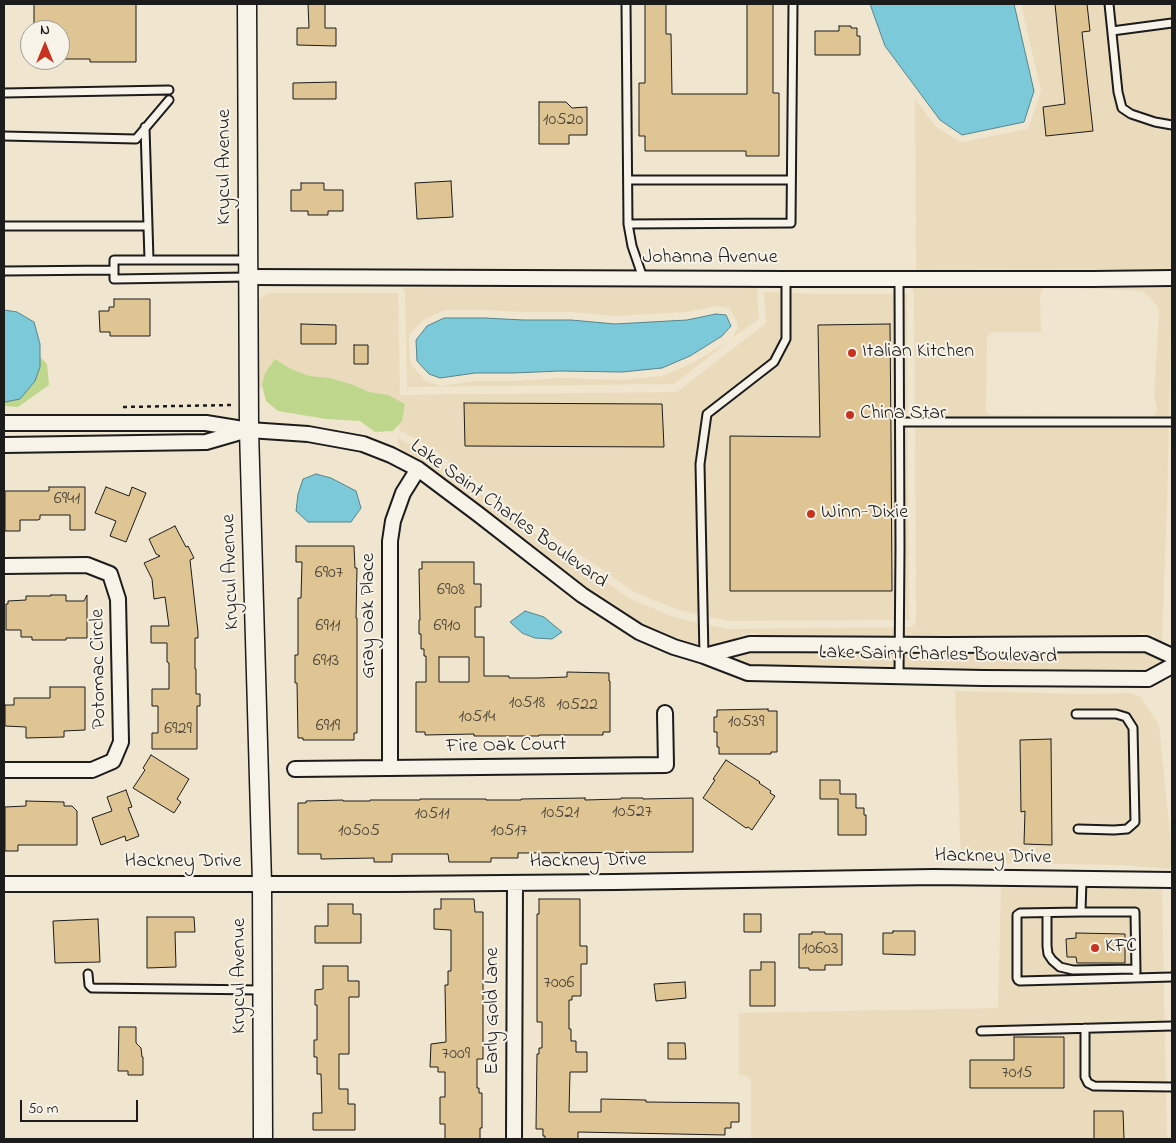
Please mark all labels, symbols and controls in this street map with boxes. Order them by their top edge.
north arrow [20,20,70,70]
text: N [40,20,50,41]
street label: Krycul Avenue [214,109,238,225]
house number: 10520 [543,110,583,132]
street label: Johanna Avenue [642,247,778,271]
place label: Italian Kitchen [862,341,974,365]
marker: Italian Kitchen [846,347,858,359]
place label: China Star [860,403,946,427]
marker: China Star [844,409,856,421]
street label: Lake Saint Charles Boulevard [405,435,611,595]
house number: 6941 [54,489,80,511]
place label: Winn-Dixie [821,502,908,526]
marker: Winn-Dixie [805,508,817,520]
street label: Krycul Avenue [218,514,246,630]
street label: Gray Oak Place [358,553,382,679]
house number: 6907 [315,563,343,585]
house number: 6908 [437,580,465,602]
street label: Potomac Circle [87,609,113,729]
house number: 6911 [316,616,340,638]
house number: 6910 [434,616,460,638]
street label: Lake Saint Charles Boulevard [819,642,1057,670]
house number: 6913 [313,651,339,673]
house number: 10518 [509,693,545,715]
house number: 10522 [556,695,598,717]
house number: 10514 [459,707,495,729]
house number: 10539 [728,712,764,734]
house number: 6919 [316,716,340,738]
house number: 6929 [164,719,192,741]
street label: Fire Oak Court [446,734,566,760]
house number: 10527 [612,802,652,824]
house number: 10521 [541,803,579,825]
house number: 10511 [414,804,450,826]
house number: 10505 [338,821,380,843]
house number: 10517 [491,821,527,843]
street label: Hackney Drive [934,845,1052,871]
street label: Hackney Drive [529,849,647,875]
street label: Hackney Drive [125,851,241,875]
street label: Krycul Avenue [229,918,253,1034]
place label: KFC [1105,936,1137,960]
house number: 10603 [802,939,838,961]
marker: KFC [1089,942,1101,954]
street label: Early Gold Lane [482,947,506,1075]
house number: 7006 [544,973,574,995]
house number: 7009 [442,1044,470,1066]
house number: 7015 [1001,1063,1033,1085]
scale bar [22,1090,140,1122]
text: 50 m [28,1098,58,1120]

